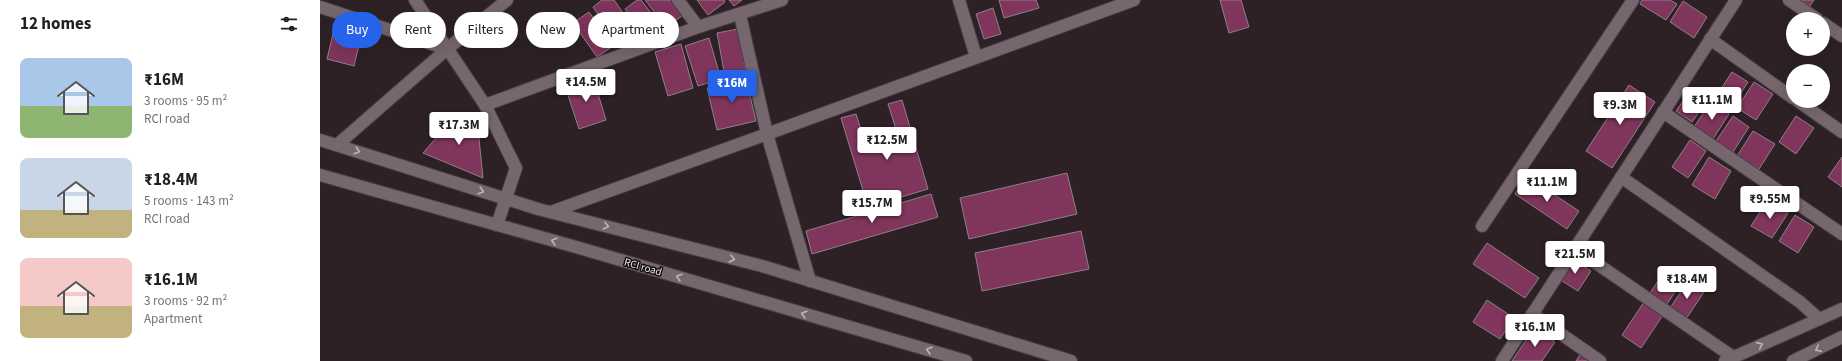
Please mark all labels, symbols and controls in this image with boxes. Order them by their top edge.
text: 12 homes [20,12,91,36]
chip: Buy [332,12,382,48]
chip: Rent [390,12,446,48]
chip: Filters [454,12,518,48]
chip: New [526,12,580,48]
chip: Apartment [588,12,679,48]
map controls [1786,12,1830,108]
button: + [1786,12,1830,56]
icon: filters [278,13,300,35]
button: − [1786,64,1830,108]
text: ₹16M [144,68,184,92]
pin: ₹14.5M [553,69,619,103]
pin: ₹16M [708,70,756,104]
text: ₹14.5M [565,73,607,91]
icon: home [52,74,100,122]
text: ₹16M [717,74,747,92]
pin: ₹11.1M [1679,87,1745,121]
text: ₹11.1M [1691,91,1733,109]
text: 3 rooms · 95 m² [144,92,227,110]
pin: ₹9.3M [1592,92,1648,126]
text: ₹9.3M [1603,96,1637,114]
text: RCI road [144,110,190,128]
pin: ₹17.3M [426,112,492,146]
text: ₹17.3M [438,116,480,134]
pin: ₹12.5M [854,127,920,161]
text: ₹12.5M [866,131,908,149]
one-way arrow [354,147,361,155]
text: ₹18.4M [144,168,198,192]
pin: ₹11.1M [1514,169,1580,203]
text: ₹11.1M [1526,173,1568,191]
icon: home [52,174,100,222]
one-way arrow [477,186,484,194]
pin: ₹9.55M [1737,186,1803,220]
pin: ₹15.7M [839,190,905,224]
text: ₹9.55M [1749,190,1791,208]
text: 5 rooms · 143 m² [144,192,234,210]
text: ₹15.7M [851,194,893,212]
text: RCI road [144,210,190,228]
one-way arrow [603,222,609,230]
one-way arrow [551,237,558,246]
pin: ₹21.5M [1542,241,1608,275]
text: ₹21.5M [1554,245,1596,263]
street label: RCI road [622,254,664,280]
one-way arrow [729,254,735,262]
pin: ₹18.4M [1654,266,1720,300]
text: ₹16.1M [144,268,198,292]
text: ₹18.4M [1666,270,1708,288]
one-way arrow [676,273,683,282]
icon: home [52,274,100,322]
text: 3 rooms · 92 m² [144,292,227,310]
text: Apartment [144,310,202,328]
one-way arrow [800,310,807,319]
pin: ₹16.1M [1502,314,1568,348]
text: ₹16.1M [1514,318,1556,336]
one-way arrow [1756,342,1763,350]
one-way arrow [1814,344,1822,352]
one-way arrow [925,346,932,355]

